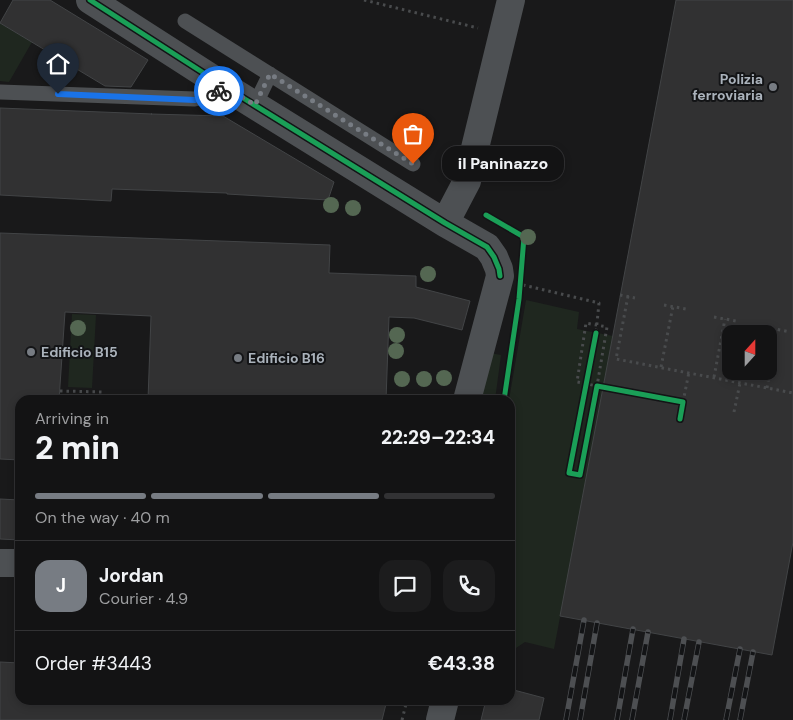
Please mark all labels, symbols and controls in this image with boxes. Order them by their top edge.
pin [37,43,79,94]
icon: home [44,50,72,78]
courier [194,66,244,116]
place label: Polizia ferroviaria [692,70,763,104]
icon: bike [205,77,233,105]
marker: Polizia ferroviaria [767,81,779,93]
pin [392,113,434,164]
icon: bag [399,120,427,148]
callout: il Paninazzo [443,146,566,182]
text: il Paninazzo [458,153,548,174]
north arrow [722,325,778,380]
map controls [722,325,777,380]
place label: Edificio B15 [41,343,118,361]
marker: Edificio B15 [25,346,37,358]
place label: Edificio B16 [248,349,325,367]
marker: Edificio B16 [232,352,244,364]
text: Arriving in [35,408,109,429]
text: 22:29–22:34 [381,425,495,450]
text: 2 min [35,427,120,469]
text: On the way · 40 m [35,507,170,528]
button: chat [379,560,431,612]
button: phone [443,560,495,612]
text: Jordan [99,563,164,588]
text: J [56,573,66,598]
text: Courier · 4.9 [99,588,188,609]
text: Order #3443 [35,651,152,676]
text: €43.38 [428,651,495,676]

